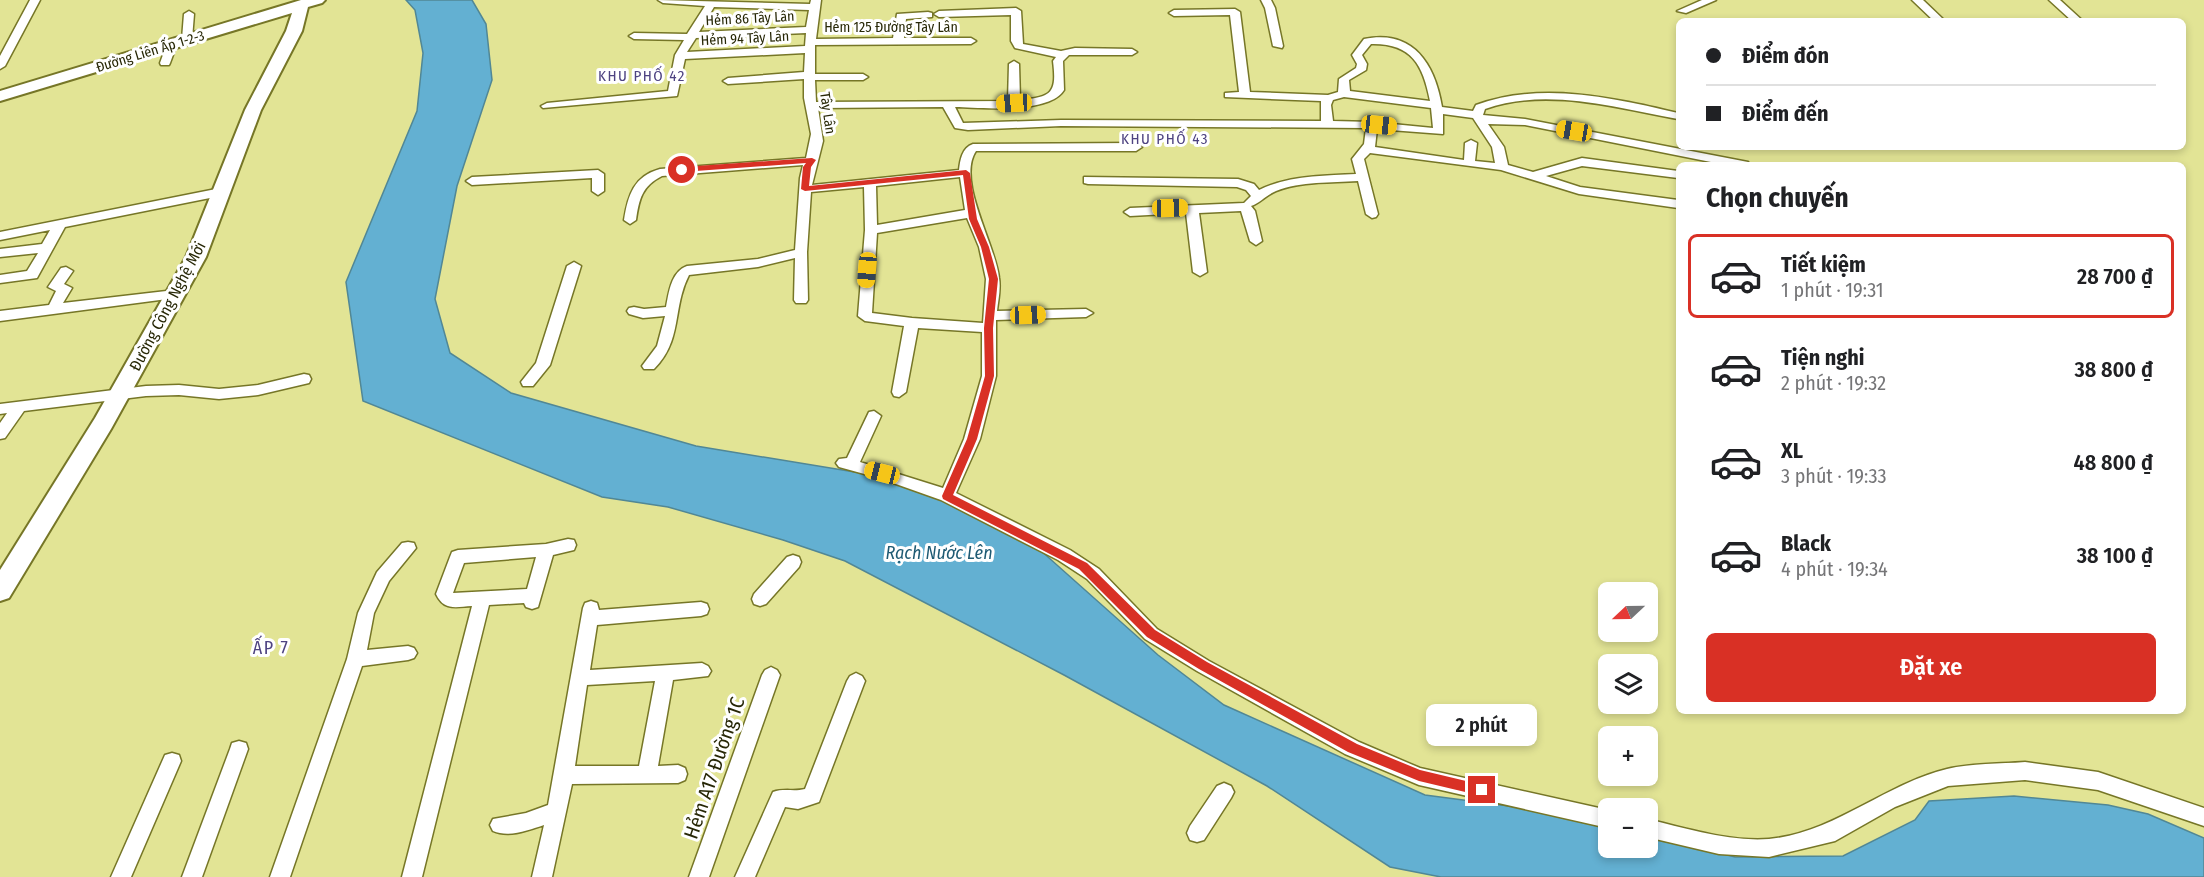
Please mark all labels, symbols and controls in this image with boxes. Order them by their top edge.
street label: Hẻm 86 Tây Lân [705,8,795,29]
street label: Hẻm 125 Đường Tây Lân [824,19,958,36]
street label: Đường Liên Ấp 1-2-3 [93,24,206,76]
street label: Hẻm 94 Tây Lân [700,28,790,49]
text: Điểm đón [1742,42,1829,69]
district label: KHU PHỐ 42 [598,65,686,85]
street label: Tây Lân [816,91,839,135]
car [996,93,1032,113]
text: Điểm đến [1742,100,1828,127]
car [1360,114,1398,136]
car [1555,119,1593,143]
district label: KHU PHỐ 43 [1121,128,1209,148]
route start [668,156,695,183]
text: Chọn chuyến [1706,182,1849,214]
car [1152,199,1188,217]
street label: Đường Công Nghệ Mới [125,238,210,374]
icon: car [1709,249,1763,303]
car [856,251,878,289]
text: Tiết kiệm [1781,251,1866,278]
text: 28 700 ₫ [2077,263,2153,290]
text: 1 phút · 19:31 [1781,278,1884,302]
car [1010,305,1046,325]
icon: car [1709,342,1763,396]
text: Tiện nghi [1781,344,1864,371]
text: 38 800 ₫ [2074,356,2153,383]
text: 2 phút · 19:32 [1781,371,1886,395]
icon: car [1709,435,1763,489]
text: XL [1781,437,1803,464]
text: 48 800 ₫ [2074,449,2153,476]
car [862,460,902,486]
text: 3 phút · 19:33 [1781,464,1887,488]
icon: car [1709,528,1763,582]
text: Black [1781,530,1831,557]
water label: Rạch Nước Lên [885,542,993,564]
text: 38 100 ₫ [2077,542,2153,569]
text: 4 phút · 19:34 [1781,557,1888,581]
north arrow [1598,582,1658,642]
map controls [1598,582,1658,858]
button: Đặt xe [1706,633,2156,702]
district label: ẤP 7 [253,635,289,659]
button: layers [1598,654,1658,714]
street label: Hẻm A17 Đường 1C [679,694,749,842]
callout: 2 phút [1426,703,1538,745]
text: 2 phút [1455,713,1508,737]
button: + [1598,726,1658,786]
route end [1468,776,1495,803]
button: − [1598,798,1658,858]

